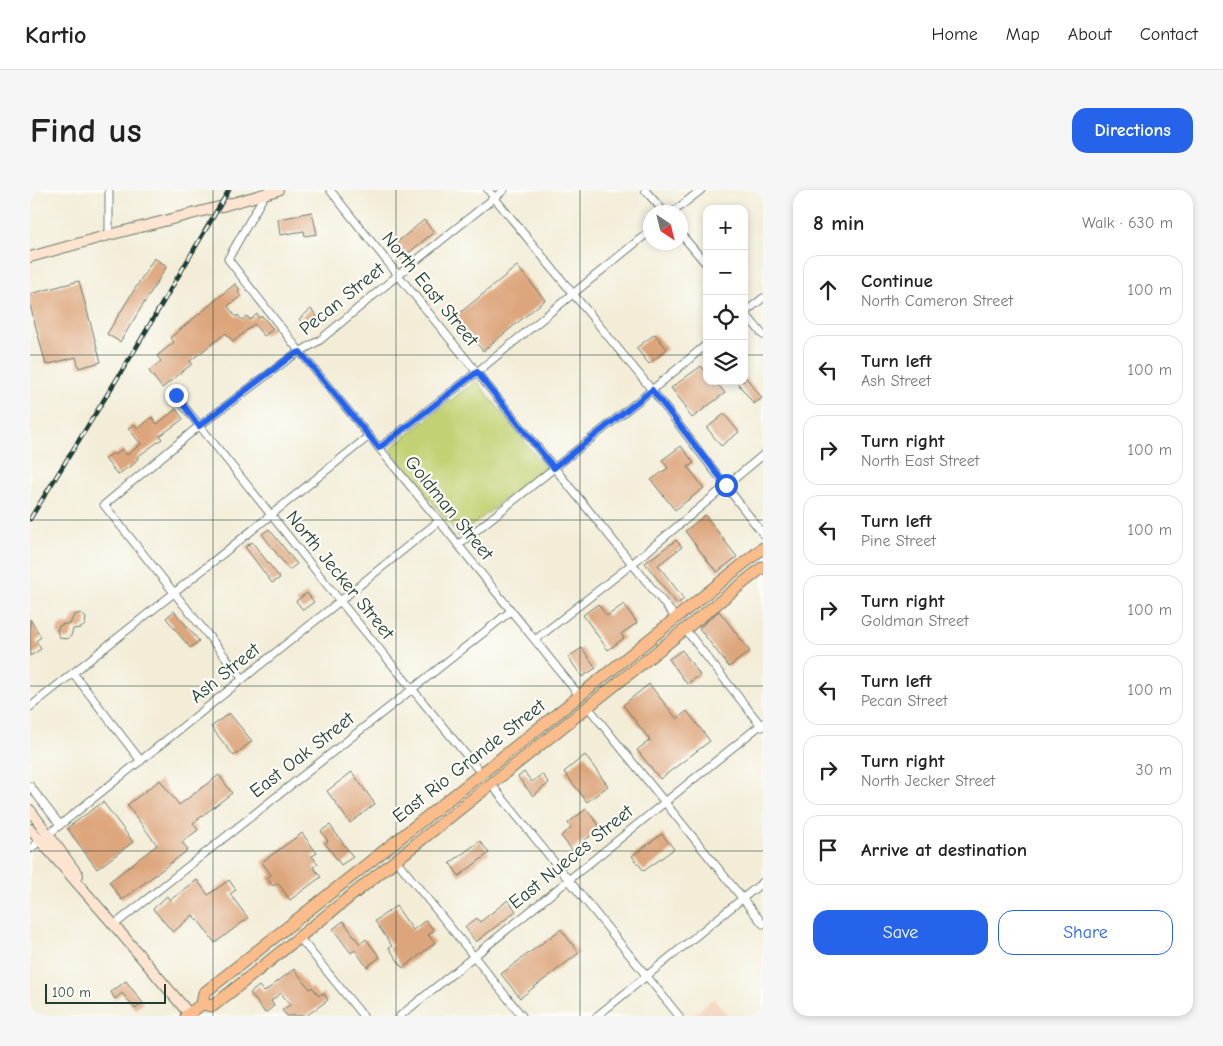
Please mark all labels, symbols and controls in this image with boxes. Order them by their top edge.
text: Kartio [25,21,87,49]
text: Home [931,24,978,45]
text: Map [1006,24,1040,45]
text: About [1068,24,1112,45]
text: Contact [1140,24,1198,45]
button: Directions [1072,108,1193,153]
text: Find us [30,110,142,151]
north arrow [643,205,688,250]
map controls [703,205,748,385]
button: + [703,205,748,250]
text: 8 min [813,211,864,235]
text: Walk · 630 m [1082,214,1173,232]
street label: North East Street [377,227,483,351]
button: − [703,250,748,295]
street label: Pecan Street [295,258,389,340]
text: Continue [861,270,933,292]
icon: ahead [814,276,842,304]
text: 100 m [1128,281,1172,299]
text: North Cameron Street [861,292,1013,310]
button: locate [703,295,748,340]
button: layers [703,340,748,385]
text: Turn left [861,350,932,372]
icon: left [814,356,842,384]
text: 100 m [1128,361,1172,379]
text: Ash Street [861,372,931,390]
route end [165,384,188,407]
text: Turn right [861,430,945,452]
icon: right [814,436,842,464]
text: 100 m [1128,441,1172,459]
street label: Goldman Street [400,451,498,565]
text: North East Street [861,452,979,470]
route start [715,474,738,497]
street label: North Jecker Street [281,506,399,644]
text: Turn left [861,510,932,532]
icon: left [814,516,842,544]
text: 100 m [1128,521,1172,539]
text: Pine Street [861,532,936,550]
text: Turn right [861,590,945,612]
icon: right [814,596,842,624]
text: 100 m [1128,601,1172,619]
text: Goldman Street [861,612,969,630]
street label: Ash Street [186,638,265,708]
text: Turn left [861,670,932,692]
icon: left [814,676,842,704]
text: 100 m [1128,681,1172,699]
text: Pecan Street [861,692,948,710]
street label: East Rio Grande Street [388,694,550,827]
street label: East Oak Street [246,707,359,802]
text: Turn right [861,750,945,772]
icon: right [814,756,842,784]
text: 30 m [1136,761,1172,779]
text: North Jecker Street [861,772,995,790]
street label: East Nueces Street [505,800,638,914]
icon: arrive [814,836,842,864]
text: Arrive at destination [861,839,1027,861]
button: Save [813,910,988,955]
button: Share [998,910,1173,955]
scale bar [45,981,166,1004]
text: 100 m [52,984,91,1001]

